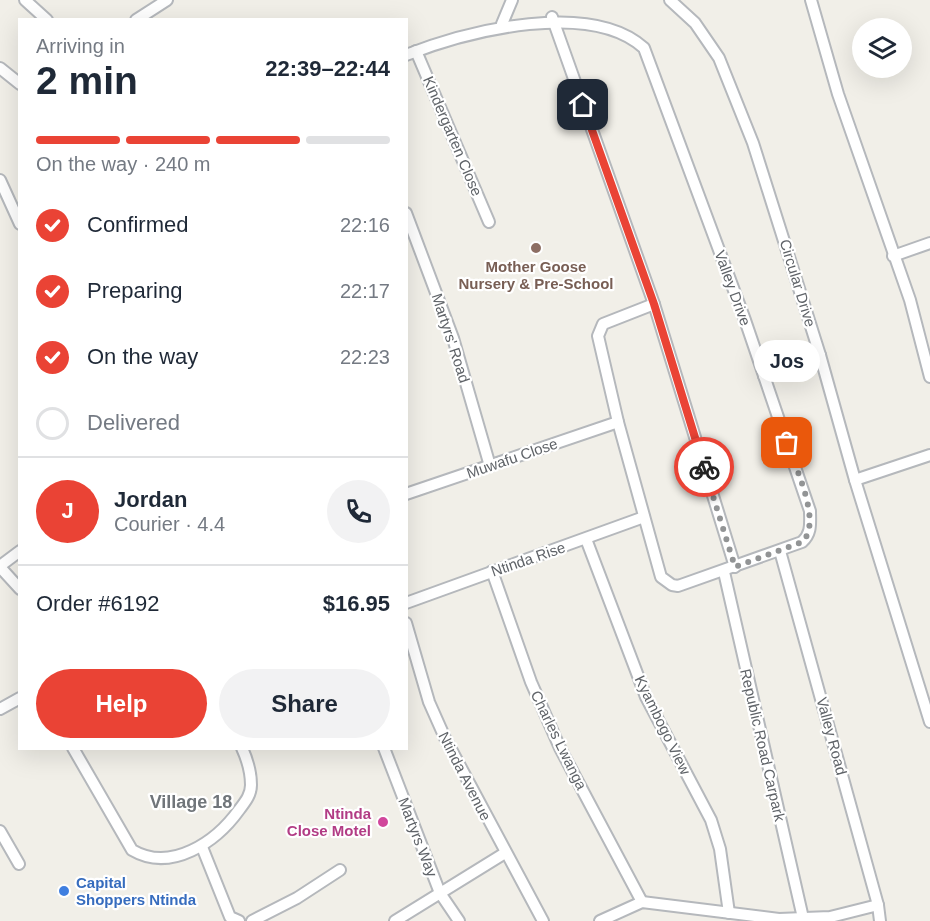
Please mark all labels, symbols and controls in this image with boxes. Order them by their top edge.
map controls [852,18,912,78]
button: layers [852,18,912,78]
text: Arriving in [36,35,125,57]
text: 22:39–22:44 [265,56,390,81]
text: 2 min [36,59,138,102]
street label: Kindergarten Close [420,74,486,198]
pin [557,79,608,130]
icon: home [566,88,599,121]
text: On the way · 240 m [36,153,211,175]
icon: check [36,209,69,242]
text: Confirmed [87,212,188,237]
text: 22:16 [340,214,390,236]
street label: Circular Drive [777,237,819,329]
marker: Mother Goose Nursery & Pre-School [529,241,543,255]
street label: Valley Drive [712,248,754,328]
place label: Mother Goose Nursery & Pre-School [458,258,614,292]
icon: check [36,275,69,308]
text: Preparing [87,278,182,303]
text: 22:17 [340,280,390,302]
street label: Martyrs' Road [429,291,473,385]
icon: check [36,341,69,374]
callout: Jos [754,341,820,383]
text: On the way [87,344,198,369]
text: 22:23 [340,346,390,368]
text: Jos [770,350,804,372]
text: Delivered [87,410,180,435]
pin [761,417,812,468]
icon: bag [770,426,803,459]
street label: Muwafu Close [464,434,560,482]
courier [674,437,734,497]
icon: bike [688,451,721,484]
button: phone [327,480,390,543]
text: Jordan [114,487,187,512]
text: J [61,498,74,523]
text: Courier · 4.4 [114,513,225,535]
street label: Ntinda Rise [489,538,567,580]
text: Order #6192 [36,591,160,616]
text: $16.95 [323,591,390,616]
street label: Republic Road Carpark [737,667,789,823]
button: Help [36,669,207,738]
button: Share [219,669,390,738]
street label: Kyambogo View [632,673,694,777]
street label: Charles Lwanga [528,688,591,793]
street label: Valley Road [813,695,851,777]
street label: Ntinda Avenue [435,729,495,823]
district label: Village 18 [150,792,232,812]
street label: Martyrs Way [395,795,441,880]
place label: Ntinda Close Motel [287,805,372,839]
marker: Ntinda Close Motel [376,815,390,829]
place label: Capital Shoppers Ntinda [76,874,197,908]
marker: Capital Shoppers Ntinda [57,884,71,898]

